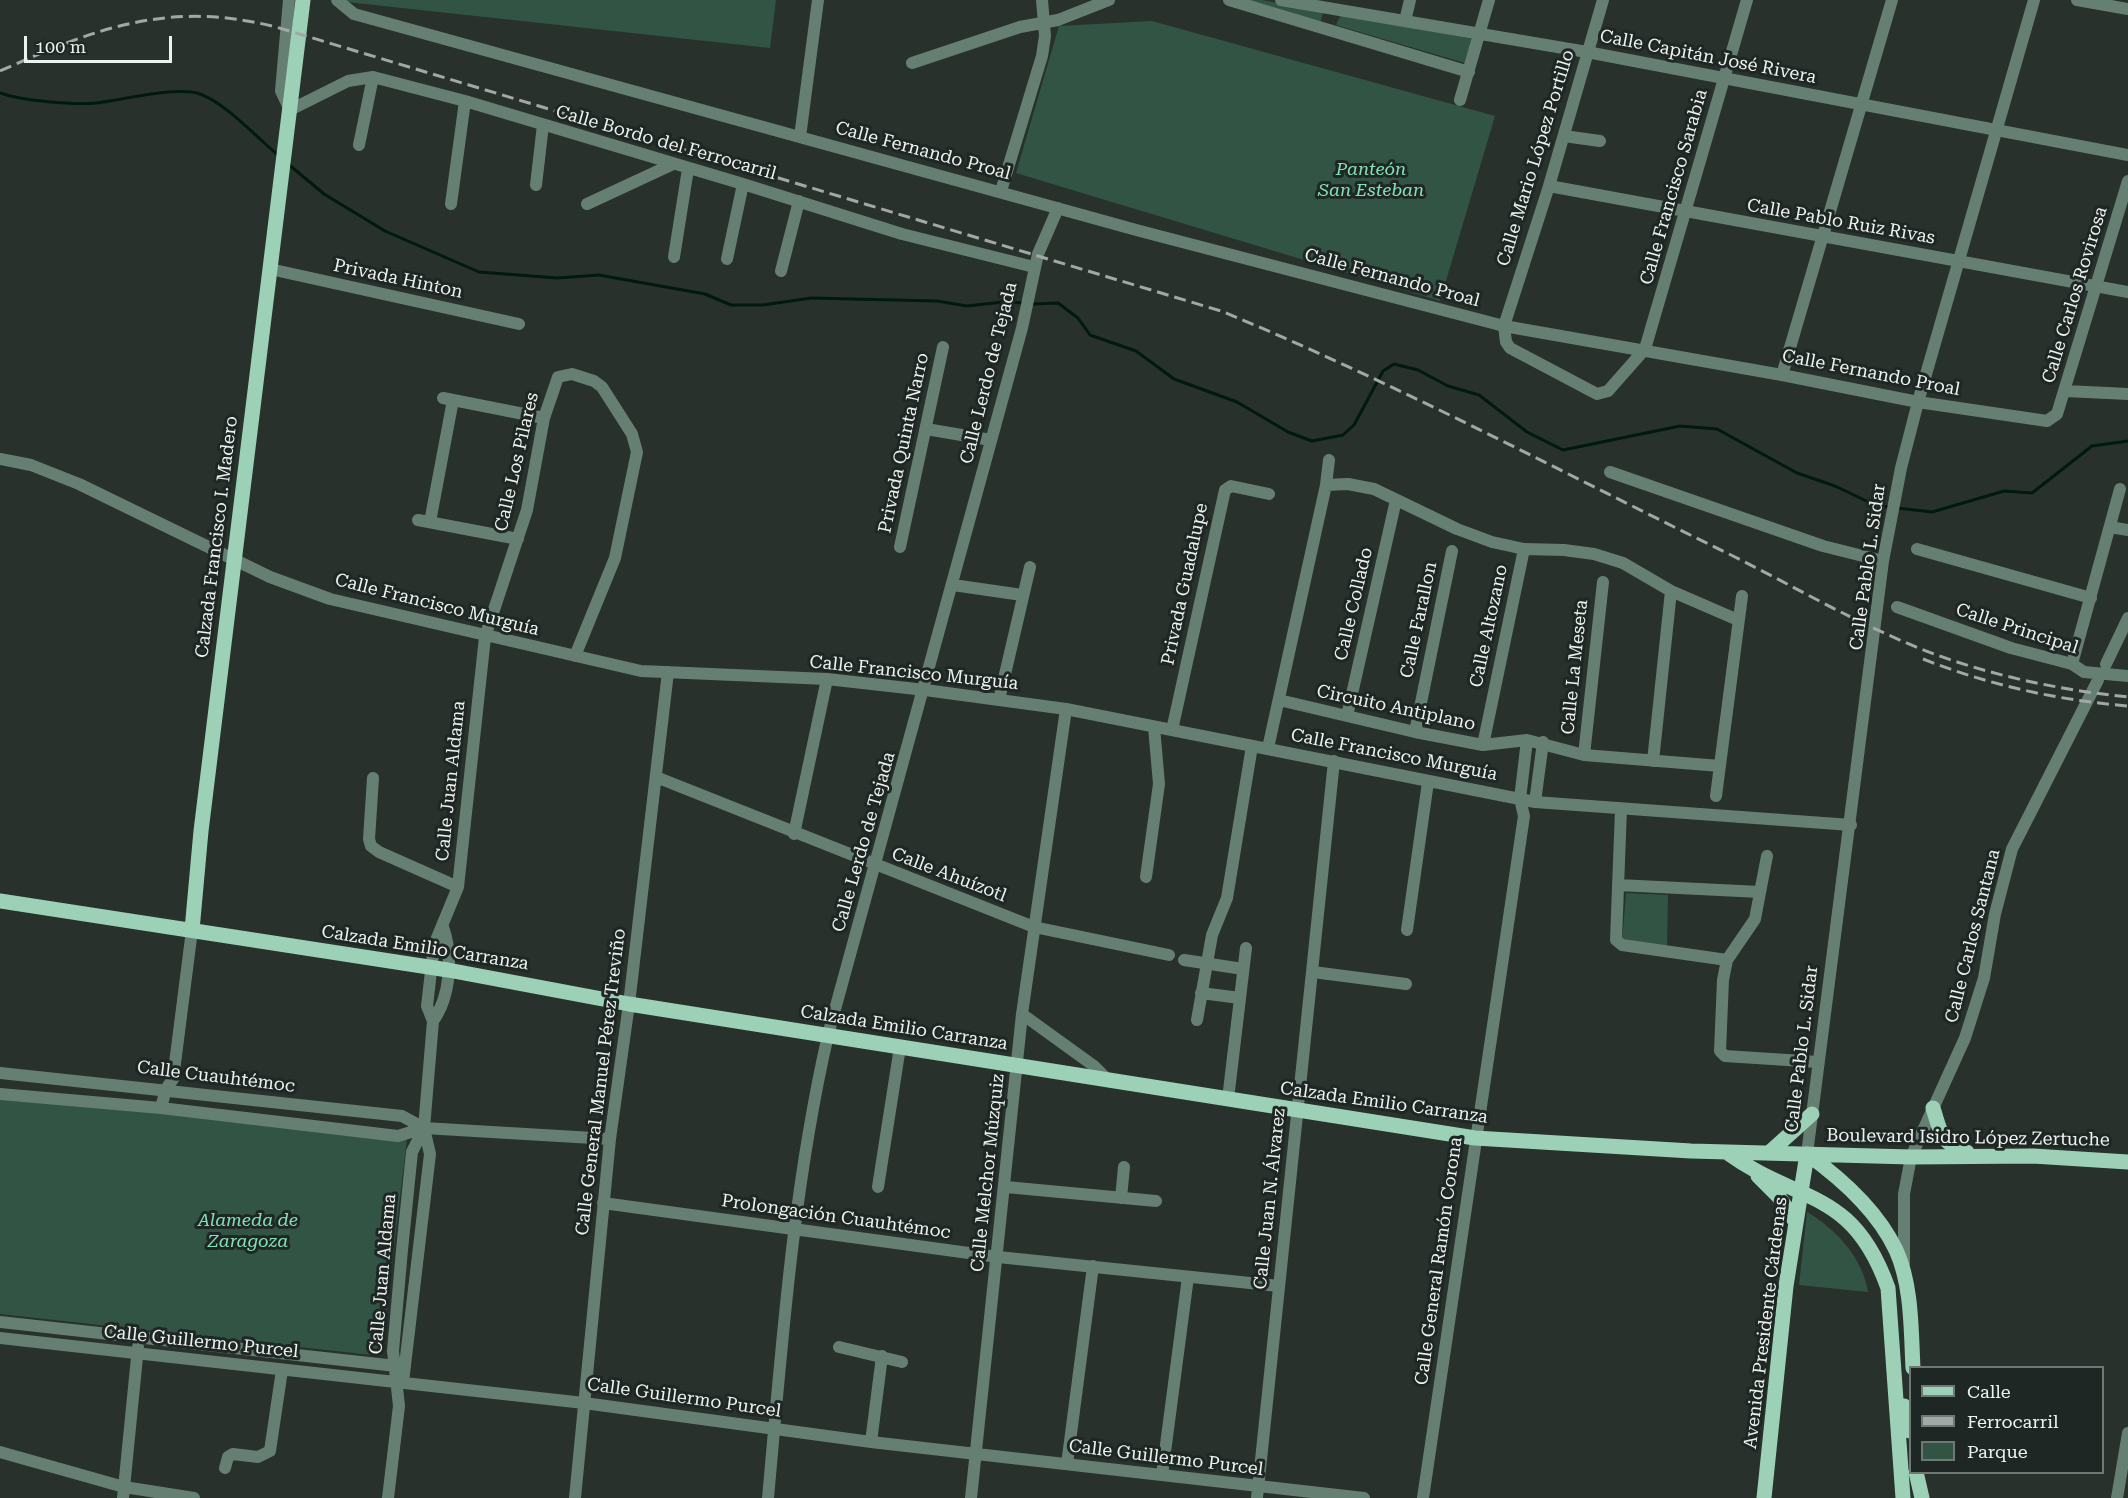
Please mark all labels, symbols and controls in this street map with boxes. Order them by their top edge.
scale bar [27,24,176,62]
street label: Calle Capitán José Rivera [1598,25,1818,89]
text: 100 m [35,36,86,57]
street label: Calle Mario López Portillo [1493,47,1579,269]
street label: Calle Francisco Sarabia [1636,87,1712,287]
street label: Calle Bordo del Ferrocarril [553,101,779,185]
street label: Calle Fernando Proal [833,117,1013,185]
park label: Panteón San Esteban [1318,159,1424,201]
street label: Calle Pablo Ruiz Rivas [1745,195,1937,249]
street label: Calle Carlos Rovirosa [2038,204,2112,386]
street label: Calle Fernando Proal [1302,244,1482,312]
street label: Privada Hinton [331,255,465,303]
street label: Calle Lerdo de Tejada [956,280,1022,466]
street label: Calle Fernando Proal [1780,345,1962,401]
street label: Privada Quinta Narro [874,351,934,535]
street label: Calle Los Pilares [491,390,543,534]
street label: Calzada Francisco I. Madero [191,415,243,659]
street label: Calle Pablo L. Sidar [1846,482,1890,652]
street label: Privada Guadalupe [1157,501,1213,667]
street label: Calle Collado [1330,545,1378,663]
street label: Calle Farallon [1396,560,1442,680]
street label: Calle Altozano [1465,563,1513,689]
street label: Calle Francisco Murguía [333,569,541,641]
street label: Calle La Meseta [1557,599,1593,735]
street label: Calle Principal [1953,599,2081,659]
street label: Calle Francisco Murguía [809,651,1019,695]
street label: Circuito Antiplano [1315,681,1477,735]
street label: Calle Juan Aldama [432,700,470,862]
street label: Calle Francisco Murguía [1289,724,1499,786]
street label: Calle Lerdo de Tejada [828,749,900,935]
street label: Calle Ahuízotl [889,843,1009,907]
street label: Calle Carlos Santana [1941,847,2005,1025]
street label: Calzada Emilio Carranza [320,921,530,975]
street label: Calle General Manuel Pérez Treviño [571,927,631,1237]
street label: Calle Pablo L. Sidar [1781,964,1823,1134]
street label: Calzada Emilio Carranza [799,1001,1009,1055]
street label: Calle Cuauhtémoc [136,1057,296,1097]
street label: Calle Melchor Múzquiz [967,1073,1009,1273]
street label: Calzada Emilio Carranza [1279,1078,1489,1128]
street label: Calle Juan N. Álvarez [1250,1107,1290,1291]
street label: Boulevard Isidro López Zertuche [1826,1125,2110,1151]
street label: Calle General Ramón Corona [1411,1135,1467,1387]
street label: Prolongación Cuauhtémoc [720,1190,952,1244]
street label: Calle Juan Aldama [365,1193,401,1355]
street label: Avenida Presidente Cárdenas [1740,1196,1792,1450]
park label: Alameda de Zaragoza [198,1210,298,1252]
street label: Calle Guillermo Purcel [103,1321,299,1363]
legend [1909,1366,2104,1474]
street label: Calle Guillermo Purcel [586,1374,782,1422]
text: Calle [1967,1381,2011,1402]
text: Ferrocarril [1967,1411,2058,1432]
street label: Calle Guillermo Purcel [1068,1435,1264,1481]
text: Parque [1967,1441,2028,1462]

